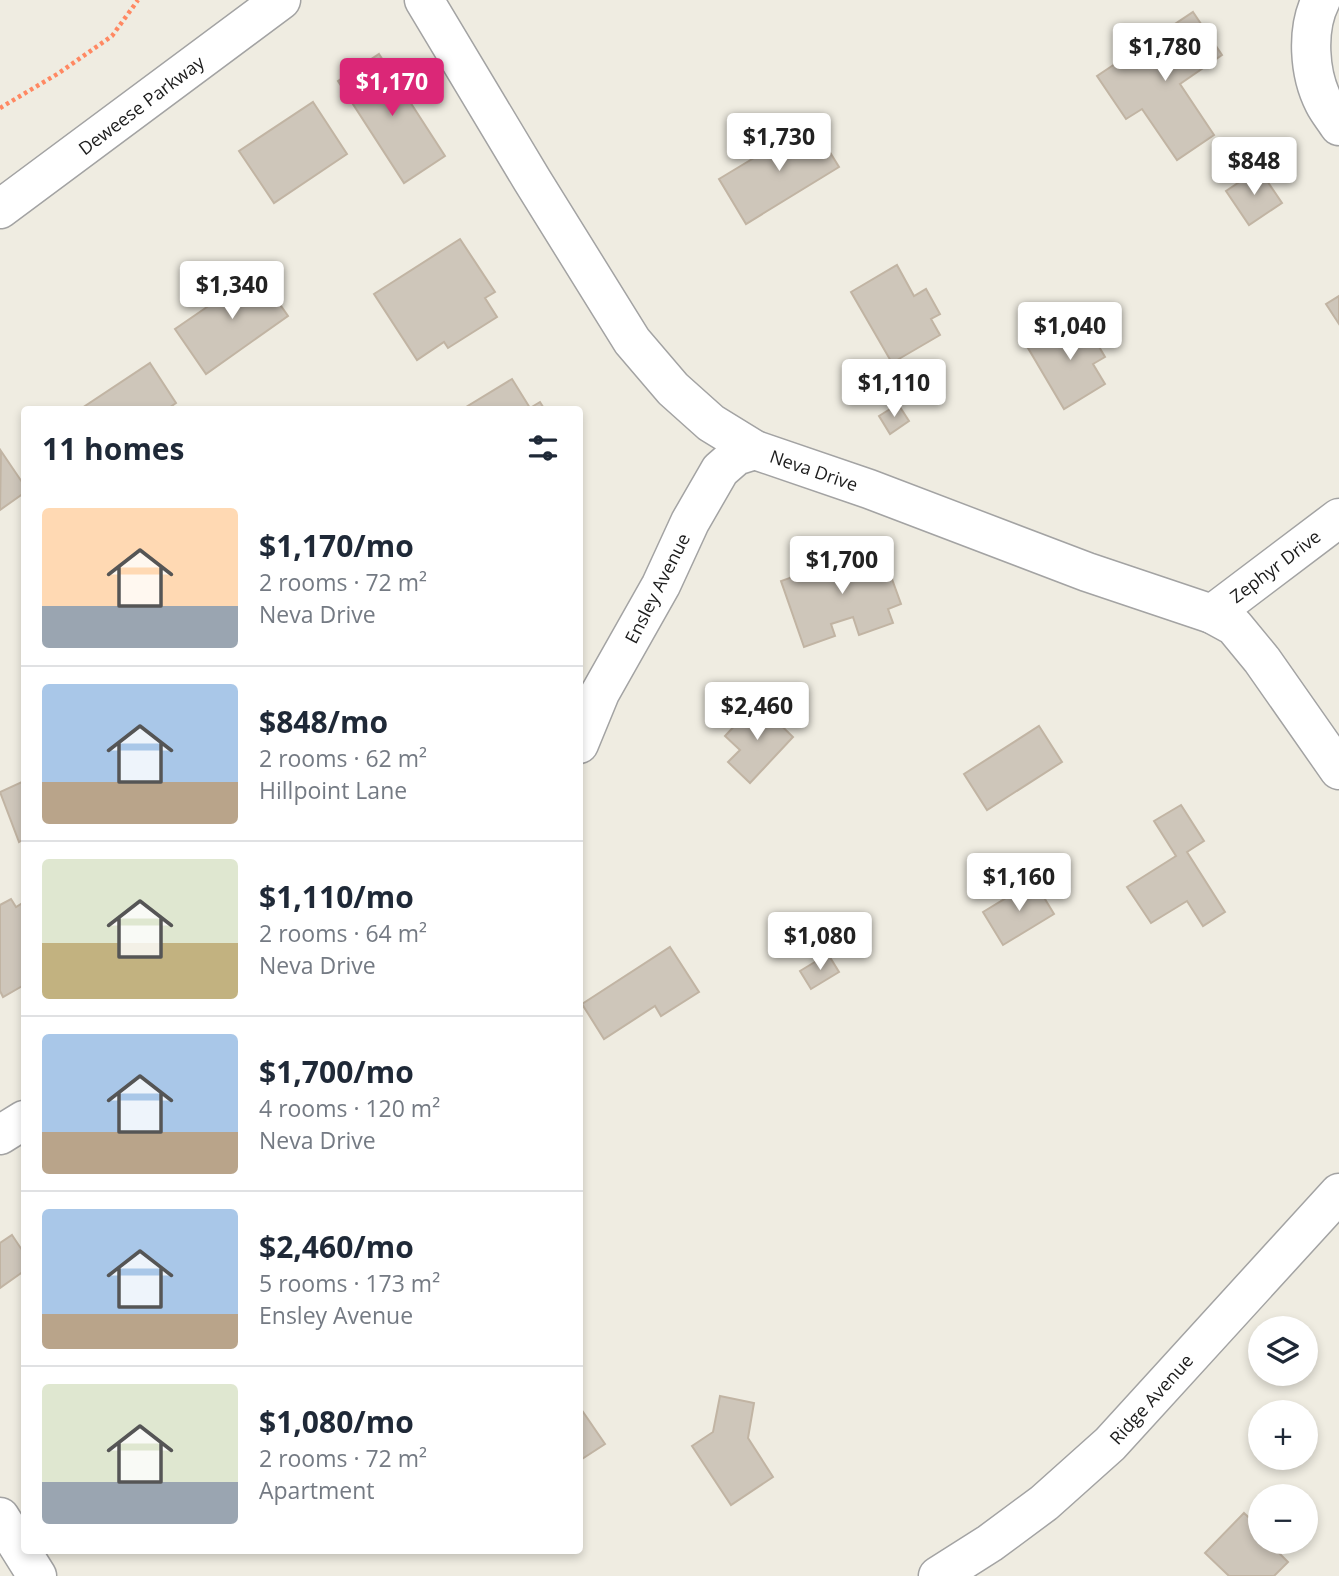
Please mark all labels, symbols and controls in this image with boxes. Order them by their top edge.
pin: $1,780 [1108,24,1222,83]
text: $1,780 [1129,30,1201,62]
street label: Deweese Parkway [73,49,209,160]
pin: $1,170 [335,58,449,118]
text: $1,170 [356,65,428,97]
pin: $1,730 [722,114,836,173]
text: $1,730 [743,120,815,152]
pin: $848 [1213,138,1295,197]
text: $848 [1228,144,1280,176]
pin: $1,340 [175,262,289,321]
text: $1,340 [196,268,268,300]
pin: $1,040 [1013,302,1127,362]
text: $1,040 [1034,309,1106,341]
pin: $1,110 [837,360,951,419]
text: $1,110 [858,366,930,398]
text: 11 homes [42,428,185,469]
icon: filters [524,429,562,467]
street label: Neva Drive [767,444,861,496]
street label: Zephyr Drive [1225,524,1325,608]
text: $1,170/mo [259,525,414,566]
street label: Ensley Avenue [619,529,695,647]
icon: home [98,536,182,620]
pin: $1,700 [785,536,899,596]
text: $1,700 [806,543,878,575]
text: 2 rooms · 72 m² [259,566,427,598]
text: Neva Drive [259,598,376,630]
pin: $2,460 [700,682,814,742]
text: $2,460 [721,689,793,721]
text: $848/mo [259,701,388,742]
icon: home [98,712,182,796]
text: 2 rooms · 62 m² [259,742,427,774]
text: Hillpoint Lane [259,774,407,806]
pin: $1,160 [962,853,1076,913]
text: $1,160 [983,860,1055,892]
text: $1,110/mo [259,876,414,917]
icon: home [98,887,182,971]
pin: $1,080 [763,912,877,972]
text: 2 rooms · 64 m² [259,917,427,949]
text: $1,080 [784,919,856,951]
text: Neva Drive [259,949,376,981]
text: $1,700/mo [259,1051,414,1092]
icon: home [98,1062,182,1146]
text: 4 rooms · 120 m² [259,1092,440,1124]
text: Neva Drive [259,1124,376,1156]
text: $2,460/mo [259,1226,414,1267]
icon: home [98,1237,182,1321]
text: 5 rooms · 173 m² [259,1267,440,1299]
text: Ensley Avenue [259,1299,413,1331]
map controls [1248,1316,1318,1554]
button: layers [1248,1316,1318,1386]
street label: Ridge Avenue [1104,1349,1198,1449]
button: + [1248,1400,1318,1470]
text: $1,080/mo [259,1401,414,1442]
icon: home [98,1412,182,1496]
text: 2 rooms · 72 m² [259,1442,427,1474]
text: Apartment [259,1474,375,1506]
button: − [1248,1484,1318,1554]

